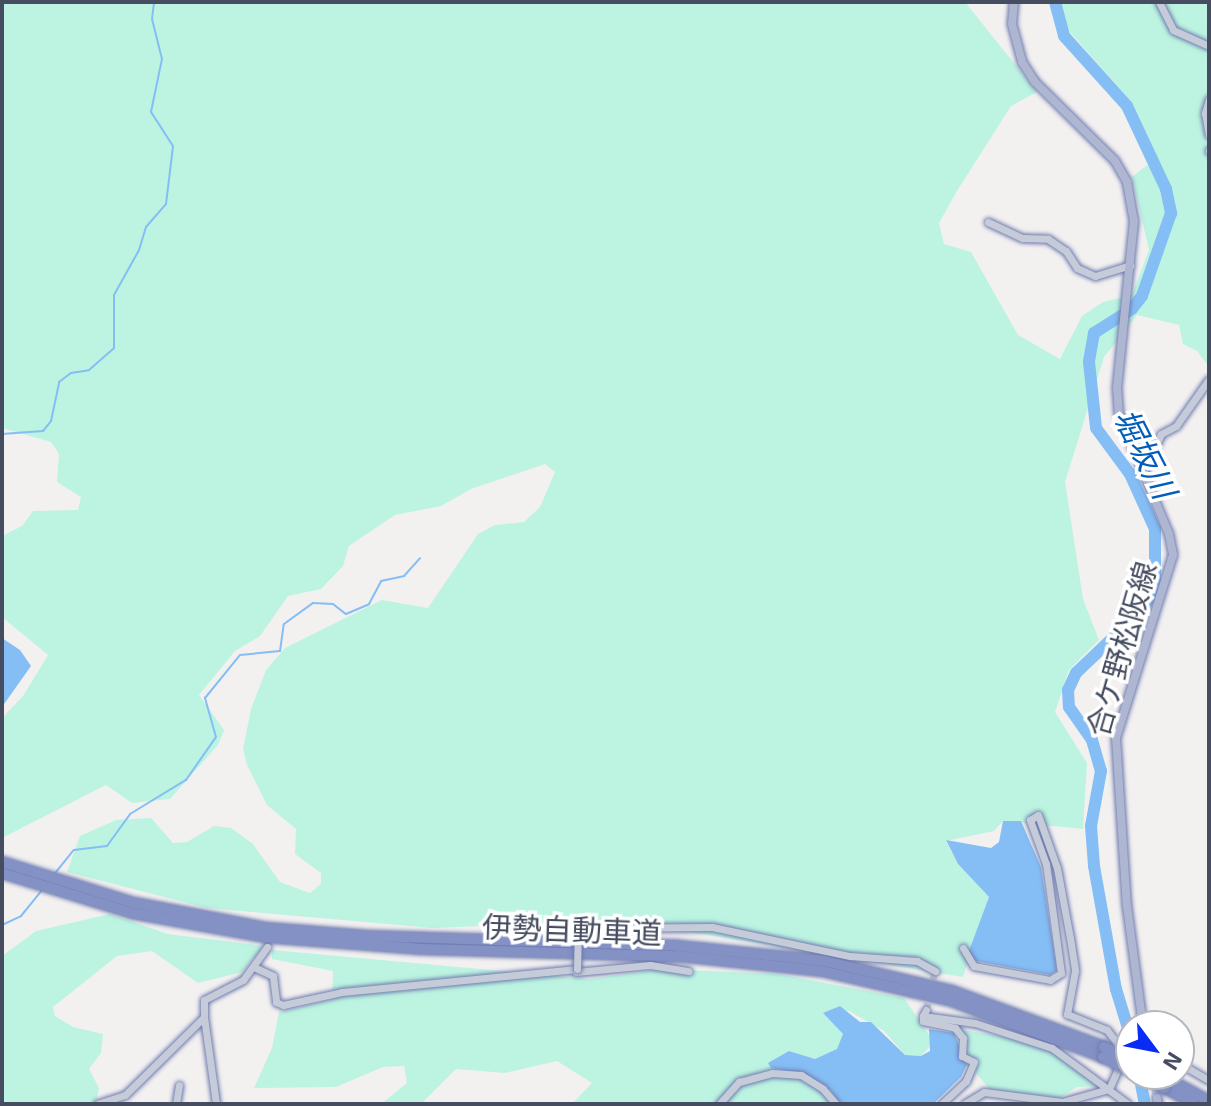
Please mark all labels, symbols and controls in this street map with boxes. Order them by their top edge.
water label: 堀坂川 [1107,402,1185,504]
street label: 合ケ野松阪線 [1079,558,1163,740]
street label: 伊勢自動車道 [481,908,663,950]
north arrow [1115,1010,1195,1090]
text: N [1158,1048,1189,1075]

